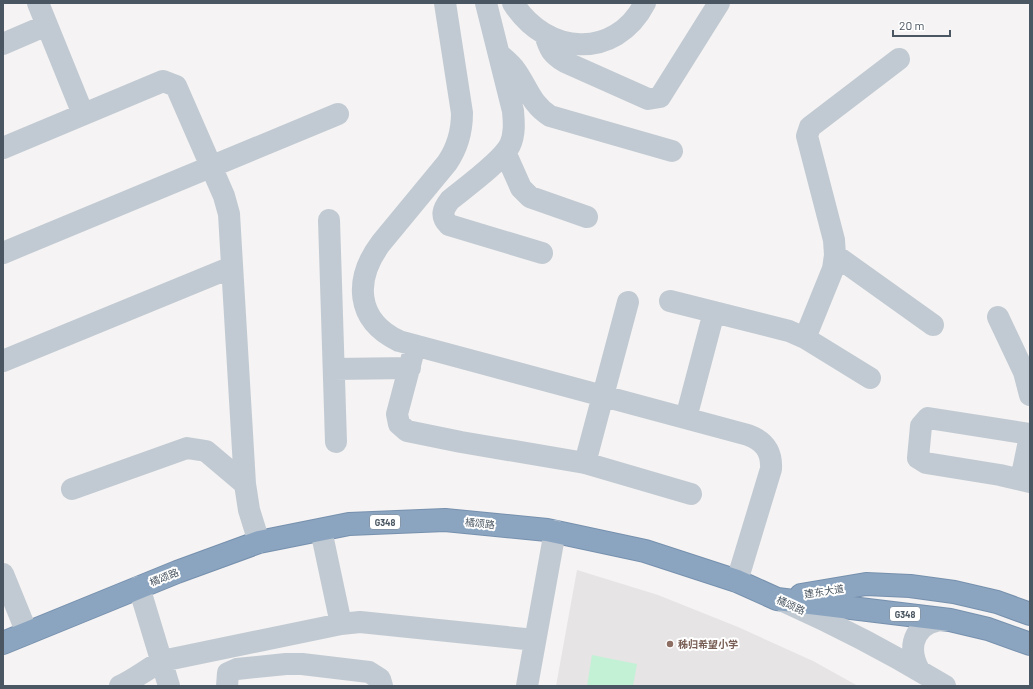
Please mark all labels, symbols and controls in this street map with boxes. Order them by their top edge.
scale bar [893,12,950,38]
text: 20 m [899,18,925,32]
road number: G348 [370,515,400,529]
street label: 橘颂路 [464,515,496,531]
street label: 橘颂路 [148,566,180,588]
street label: 建东大道 [803,582,845,600]
street label: 橘颂路 [775,593,807,617]
road number: G348 [890,607,920,621]
place label: 秭归希望小学 [678,638,738,650]
marker: 秭归希望小学 [665,639,675,649]

